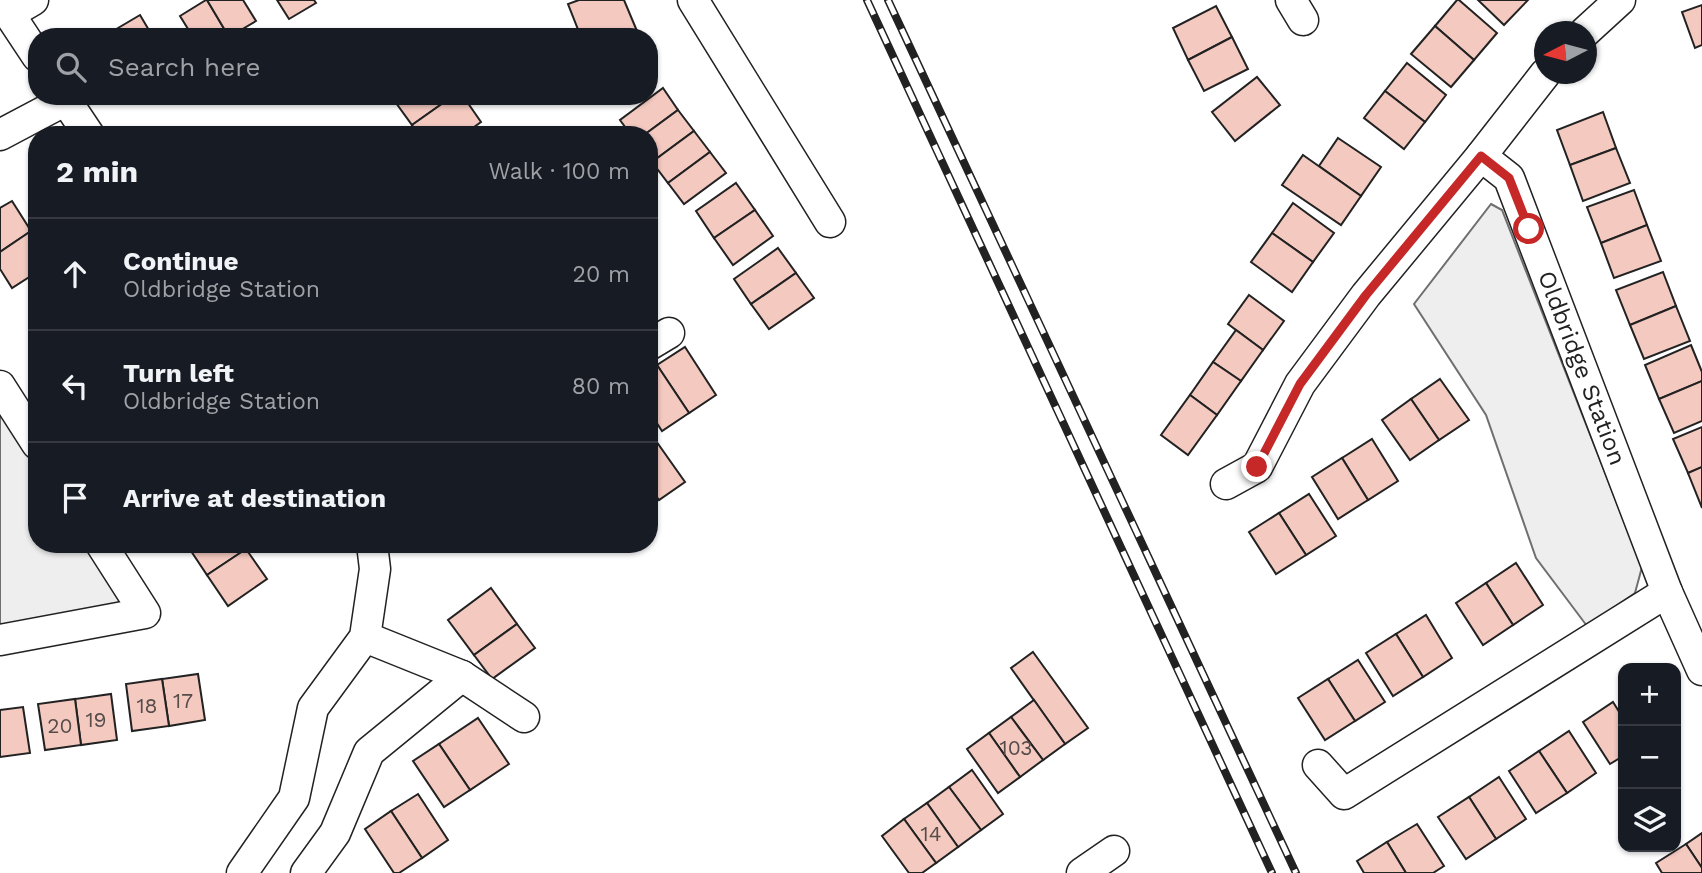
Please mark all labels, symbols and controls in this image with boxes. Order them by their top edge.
north arrow [1534,21,1597,84]
search box [28,28,658,105]
icon: search [52,48,90,86]
text: Search here [108,52,260,82]
text: 2 min [56,154,138,189]
text: Walk · 100 m [488,158,630,185]
route start [1513,213,1544,244]
text: Continue [123,246,239,276]
icon: ahead [56,255,94,293]
text: 20 m [573,261,630,288]
street label: Oldbridge Station [1532,267,1632,469]
text: Oldbridge Station [123,276,320,303]
text: Turn left [123,358,234,388]
icon: left [56,367,94,405]
text: 80 m [572,373,630,400]
text: Oldbridge Station [123,388,320,415]
route end [1241,451,1272,482]
icon: arrive [56,479,94,517]
text: Arrive at destination [123,483,386,513]
map controls [1618,663,1681,852]
button: + [1618,663,1681,726]
house number: 17 [173,688,193,713]
house number: 18 [136,693,158,718]
house number: 19 [85,707,107,732]
house number: 20 [47,713,73,738]
button: − [1618,726,1681,789]
house number: 103 [999,735,1033,760]
button: layers [1618,789,1681,852]
house number: 14 [920,821,942,846]

